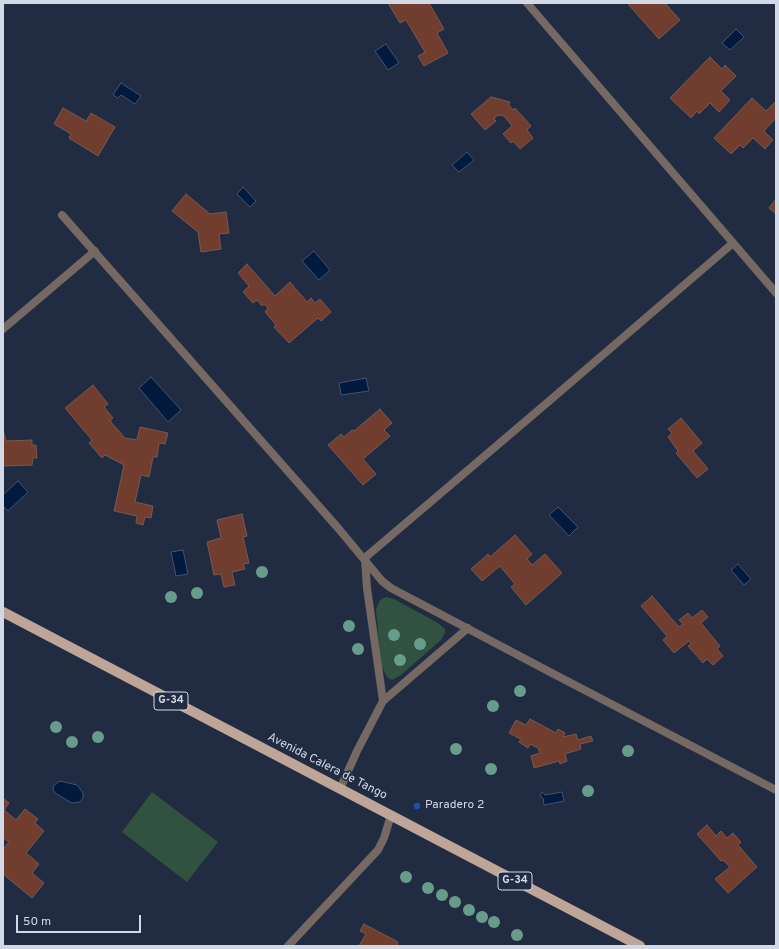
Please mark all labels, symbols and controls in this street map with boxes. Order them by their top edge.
road number: G-34 [154,692,188,710]
street label: Avenida Calera de Tango [265,731,389,803]
place label: Paradero 2 [425,799,484,813]
marker: Paradero 2 [412,801,422,811]
road number: G-34 [498,872,532,890]
scale bar [18,907,143,933]
text: 50 m [23,914,51,930]

